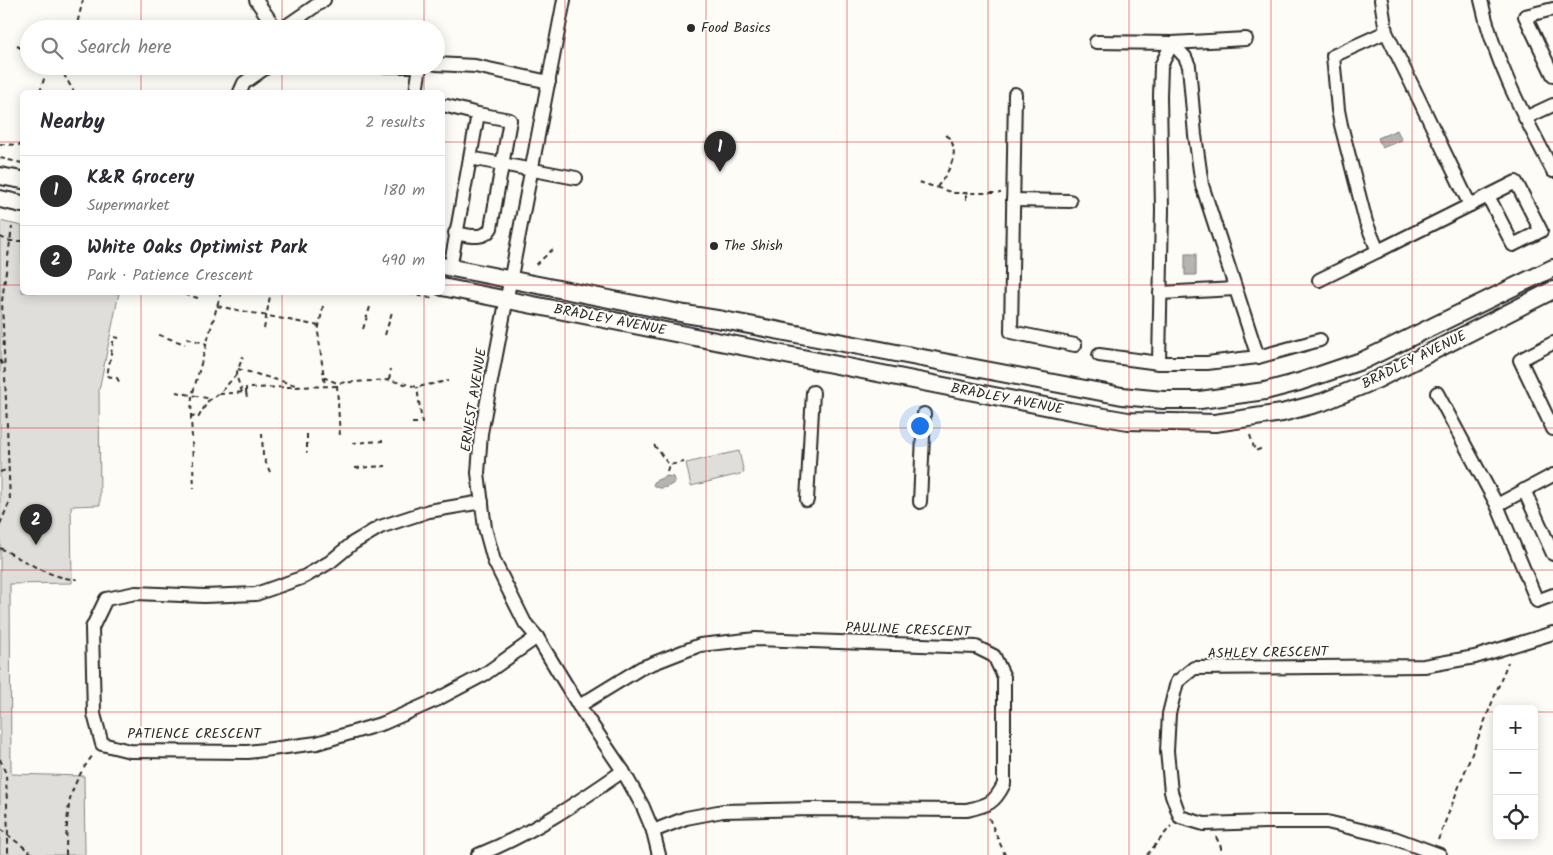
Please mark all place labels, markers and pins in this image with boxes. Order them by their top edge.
place label: Food Basics [701,17,771,39]
marker: Food Basics [685,22,697,34]
pin: 1 [704,131,736,172]
place label: The Shish [724,235,783,257]
marker: The Shish [708,240,720,252]
pin: 2 [20,504,52,545]

